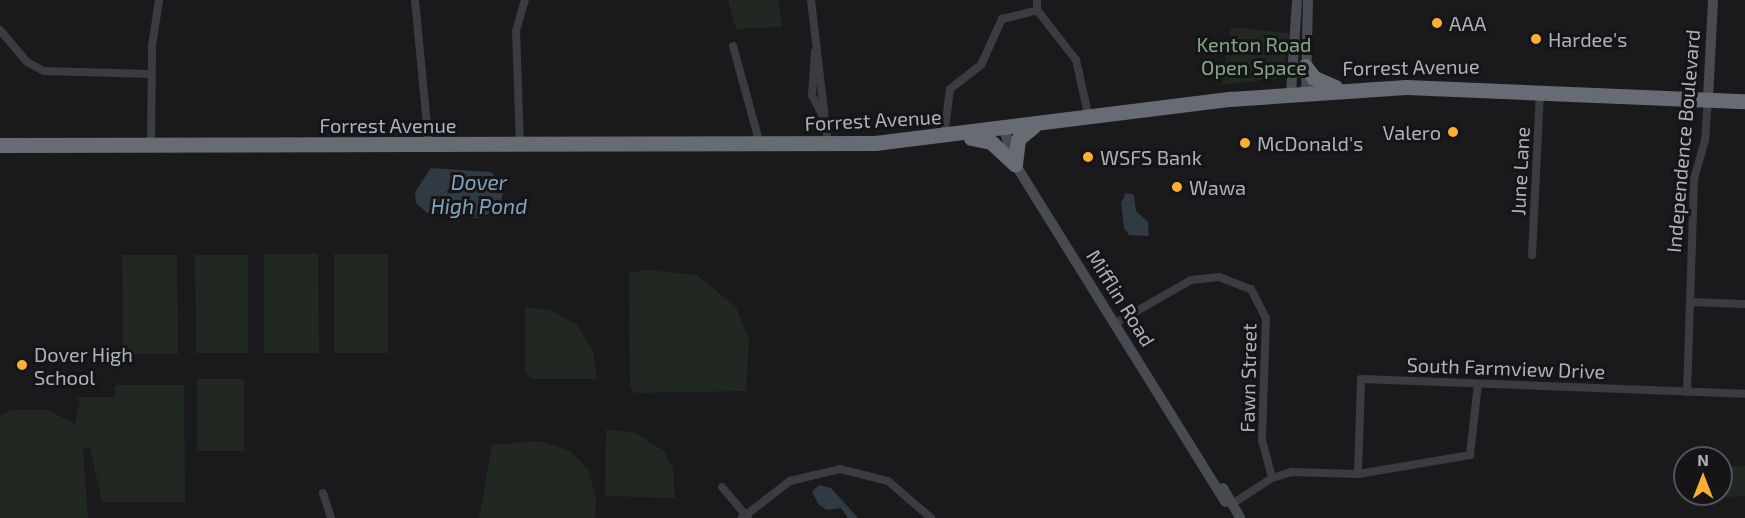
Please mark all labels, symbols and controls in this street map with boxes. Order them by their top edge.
place label: AAA [1449,11,1486,35]
marker: AAA [1430,16,1444,30]
place label: Hardee's [1548,27,1627,51]
street label: Independence Boulevard [1661,28,1705,254]
marker: Hardee's [1529,32,1543,46]
park label: Kenton Road Open Space [1196,33,1312,80]
street label: Forrest Avenue [1342,54,1480,80]
street label: Forrest Avenue [804,104,942,136]
street label: Forrest Avenue [319,113,457,137]
place label: Valero [1383,120,1441,144]
marker: Valero [1446,125,1460,139]
street label: June Lane [1506,126,1534,216]
place label: McDonald's [1257,131,1363,155]
marker: McDonald's [1238,136,1252,150]
place label: WSFS Bank [1100,145,1202,169]
marker: WSFS Bank [1081,150,1095,164]
water label: Dover High Pond [431,169,527,219]
place label: Wawa [1189,175,1246,199]
marker: Wawa [1170,180,1184,194]
street label: Mifflin Road [1082,245,1160,351]
street label: Fawn Street [1235,323,1261,433]
place label: Dover High School [34,342,133,389]
street label: South Farmview Drive [1406,353,1606,383]
marker: Dover High School [15,358,29,372]
north arrow [1673,446,1733,506]
text: N [1697,450,1709,469]

